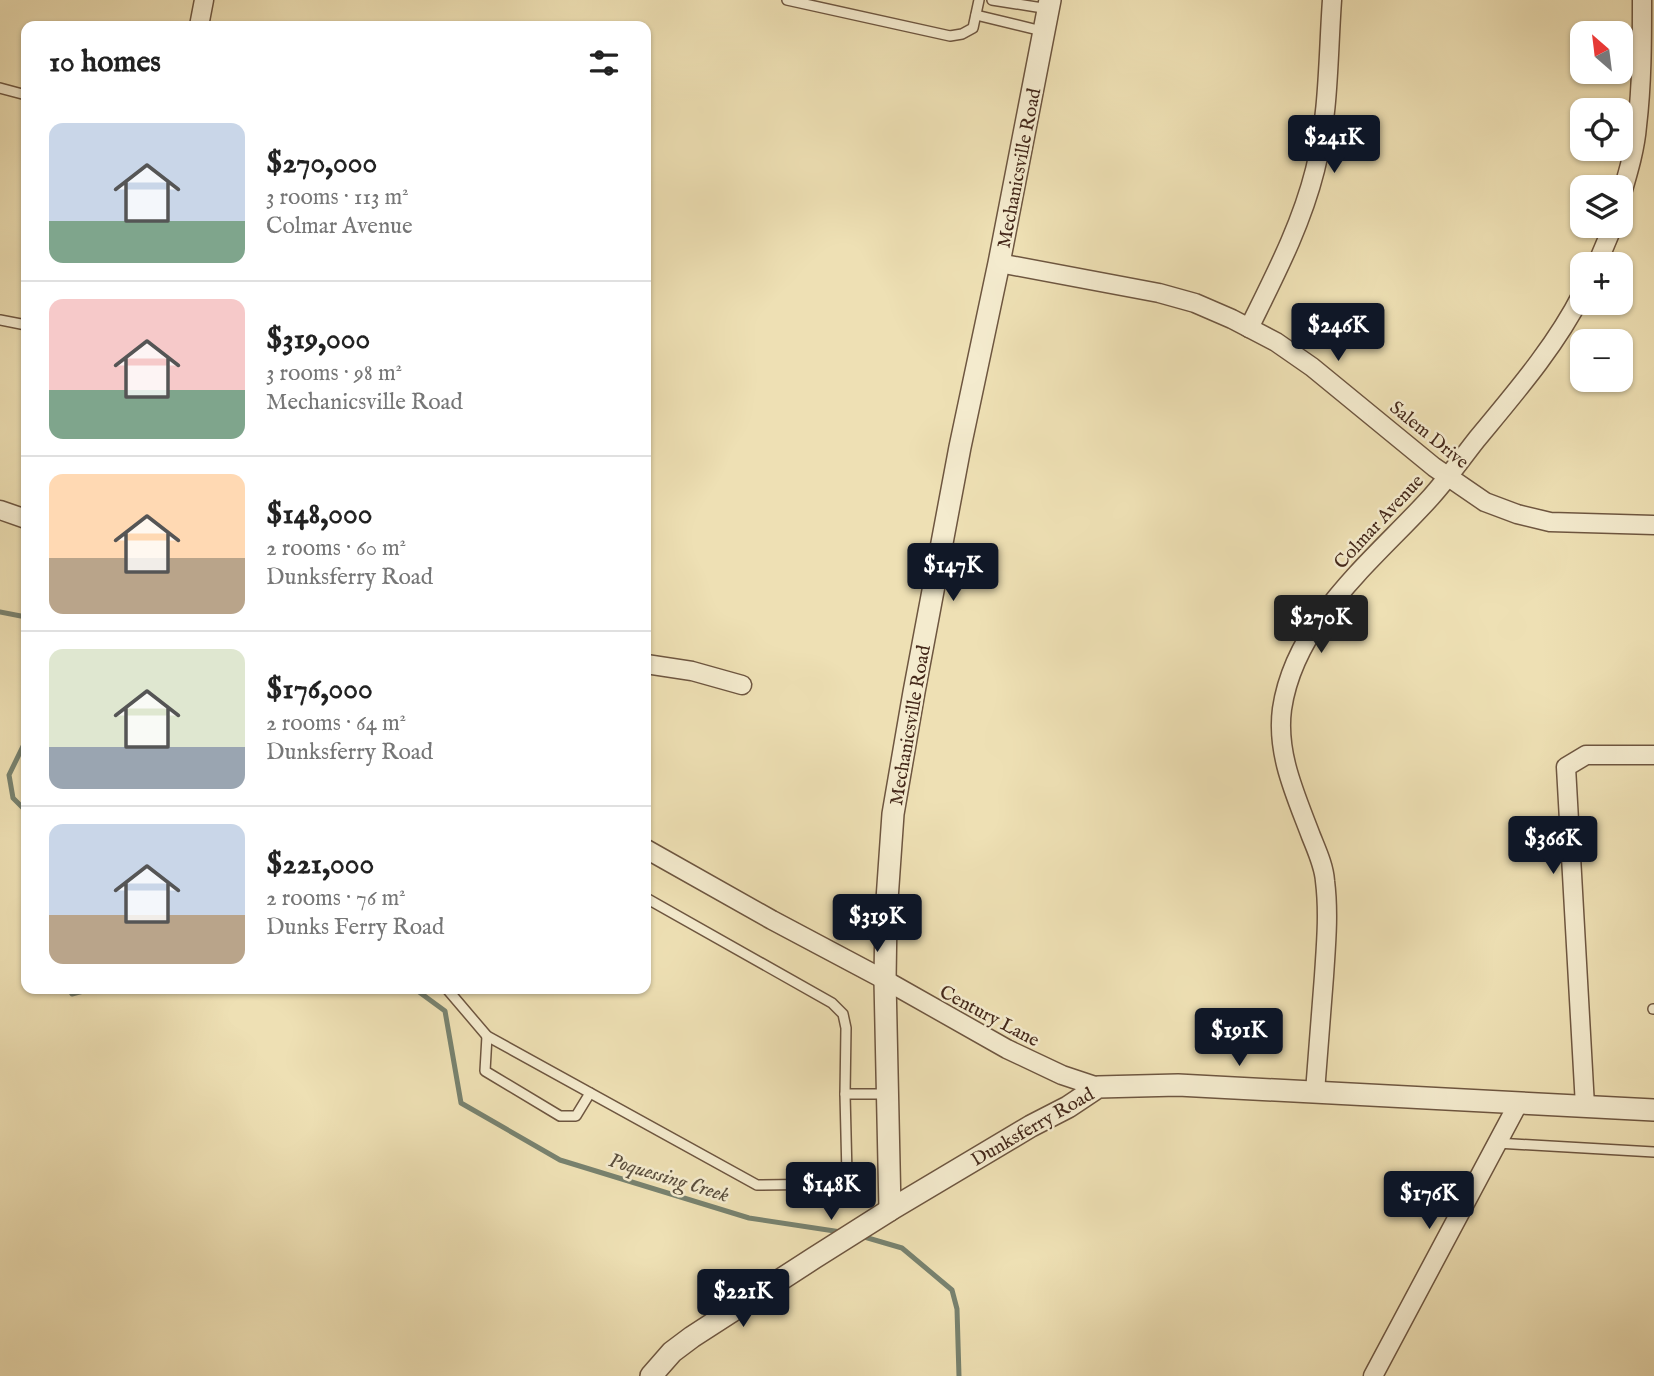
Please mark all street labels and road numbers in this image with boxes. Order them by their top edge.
street label: Mechanicsville Road [993,85,1047,250]
street label: Salem Drive [1384,396,1473,475]
street label: Colmar Avenue [1329,470,1430,575]
street label: Mechanicsville Road [885,642,937,807]
street label: Century Lane [935,980,1043,1053]
street label: Dunksferry Road [967,1082,1100,1173]

